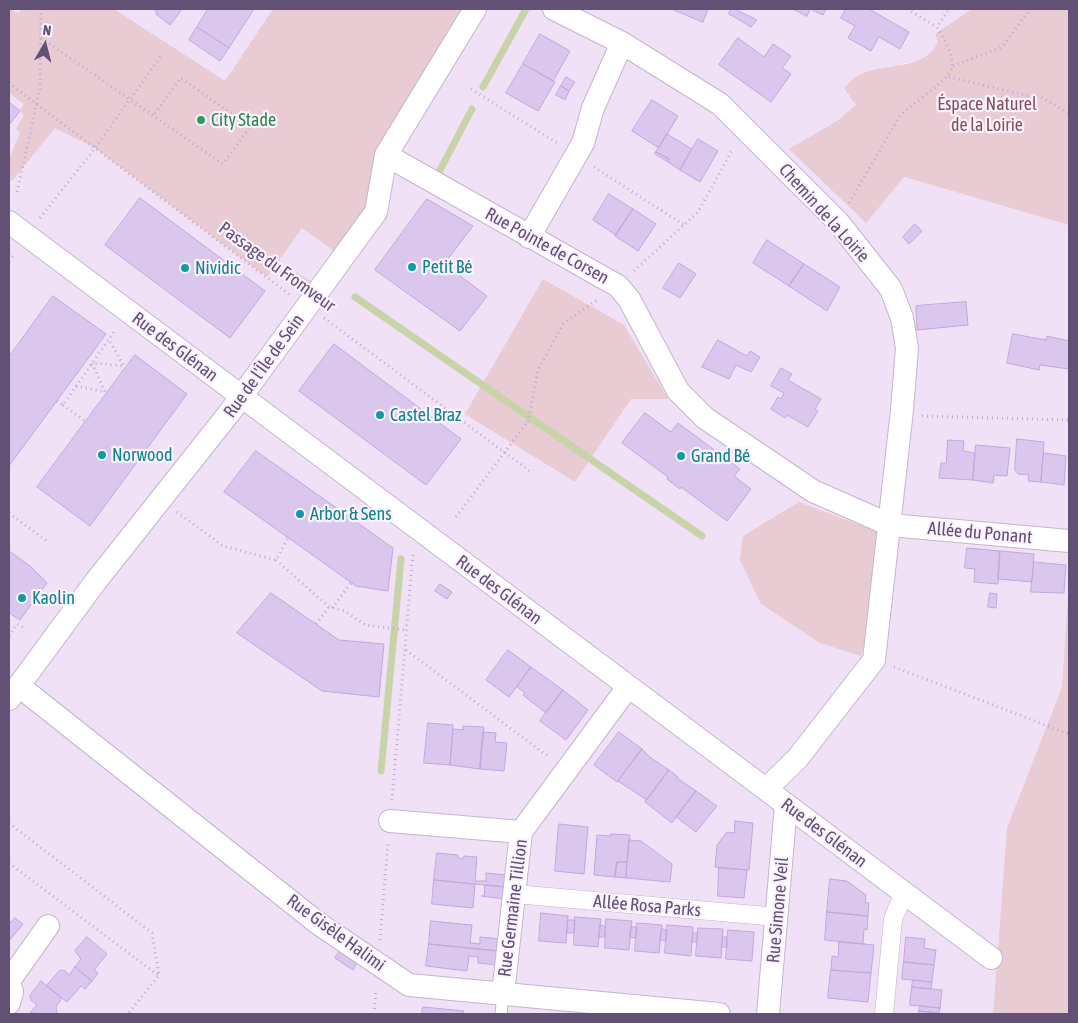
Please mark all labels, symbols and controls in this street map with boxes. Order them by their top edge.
north arrow [20,20,70,70]
text: N [42,22,52,39]
park label: Éspace Naturel de la Loirie [937,93,1037,136]
place label: City Stade [211,109,276,131]
marker: City Stade [195,114,207,126]
street label: Chemin de la Loirie [774,159,874,267]
street label: Rue Pointe de Corsen [481,203,613,289]
street label: Passage du Fromveur [215,218,339,316]
place label: Petit Bé [422,256,472,278]
place label: Nividic [195,257,241,279]
marker: Petit Bé [406,261,418,273]
marker: Nividic [179,262,191,274]
street label: Rue des Glénan [128,308,222,386]
street label: Rue de l'Île de Sein [219,310,309,422]
place label: Castel Braz [390,404,462,426]
marker: Castel Braz [374,409,386,421]
place label: Norwood [112,444,172,466]
place label: Grand Bé [691,445,750,467]
marker: Norwood [96,449,108,461]
marker: Grand Bé [675,450,687,462]
place label: Arbor & Sens [310,503,392,525]
marker: Arbor & Sens [294,508,306,520]
street label: Allée du Ponant [927,518,1033,548]
street label: Rue des Glénan [452,551,546,629]
place label: Kaolin [32,587,75,609]
marker: Kaolin [16,592,28,604]
street label: Rue des Glénan [777,794,871,872]
street label: Rue Germaine Tillion [494,838,532,978]
street label: Rue Simone Veil [763,856,793,964]
street label: Rue Gisèle Halimi [282,890,390,976]
street label: Allée Rosa Parks [592,891,702,921]

